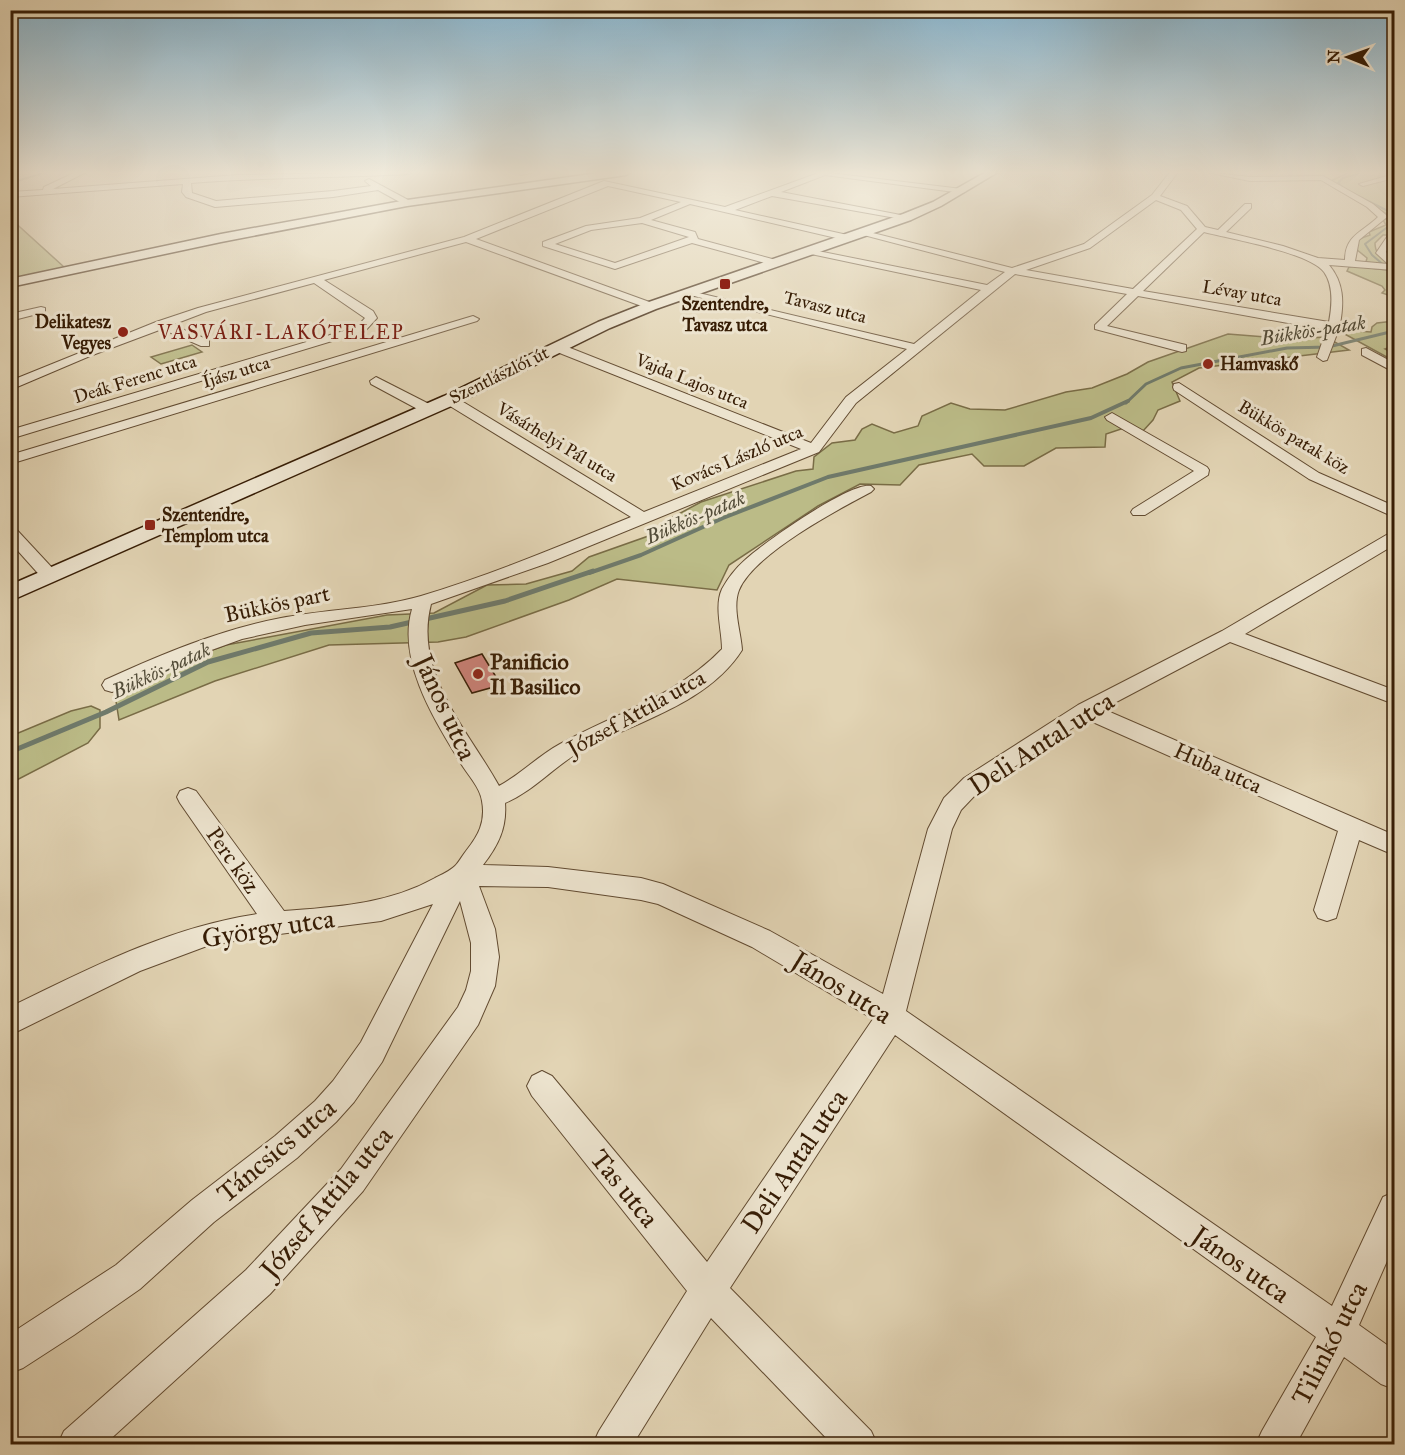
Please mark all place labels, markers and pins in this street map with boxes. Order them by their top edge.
marker: Szentendre, Tavasz utca [718,277,732,291]
place label: Szentendre, Tavasz utca [681,293,769,336]
place label: Delikatesz Vegyes [35,311,112,355]
marker: Delikatesz Vegyes [116,325,130,339]
place label: Hamvaskő [1220,353,1299,375]
marker: Hamvaskő [1201,357,1215,371]
place label: Szentendre, Templom utca [161,504,269,548]
marker: Szentendre, Templom utca [143,518,157,532]
place label: Panificio Il Basilico [490,648,580,700]
marker: Panificio Il Basilico [471,667,485,681]

